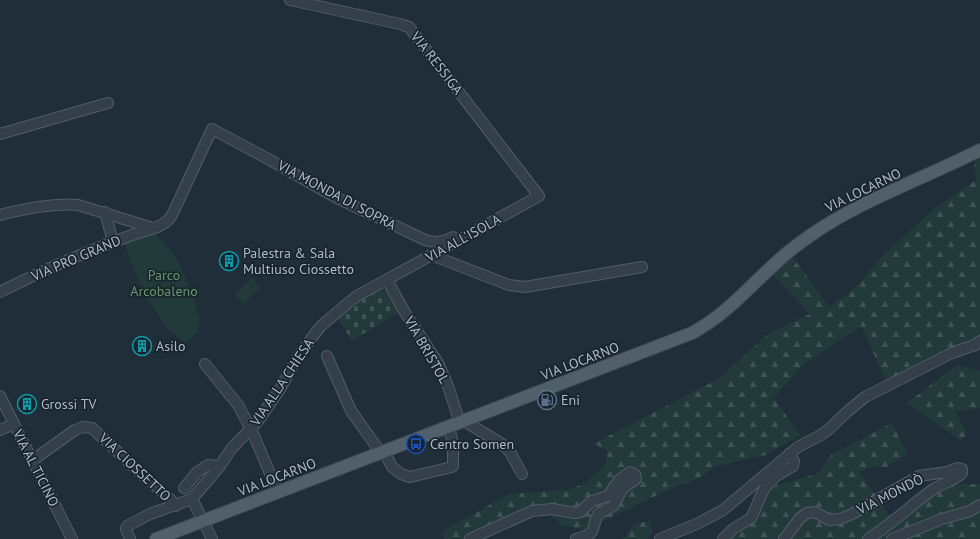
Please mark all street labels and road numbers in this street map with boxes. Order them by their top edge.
street label: VIA RESSIGA [406,27,468,99]
street label: VIA MONDA DI SOPRA [274,156,400,234]
street label: VIA LOCARNO [821,164,904,217]
street label: VIA ALL'ISOLA [421,209,505,267]
street label: VIA PRO GRAND [28,231,123,285]
street label: VIA BRISTOL [400,312,454,387]
street label: VIA ALLA CHIESA [246,334,318,430]
street label: VIA LOCARNO [537,338,622,385]
street label: VIA AL TICINO [8,426,63,510]
street label: VIA CIOSSETTO [94,428,175,505]
street label: VIA LOCARNO [234,454,319,501]
street label: VIA MONDÒ [853,470,926,519]

